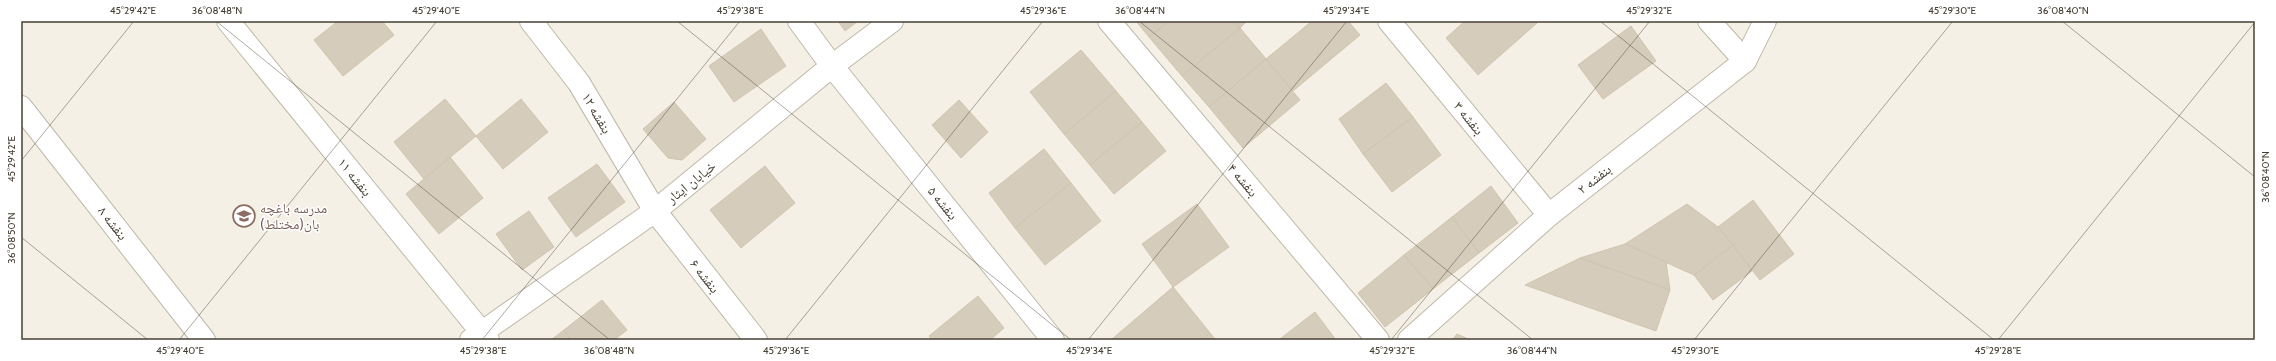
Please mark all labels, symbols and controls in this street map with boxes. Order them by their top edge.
text: 45°29'42"E [110,4,157,17]
text: 36°08'48"N [192,4,242,17]
text: 45°29'40"E [412,4,460,17]
text: 45°29'38"E [717,4,764,17]
text: 45°29'36"E [1020,4,1067,17]
text: 36°08'44"N [1115,4,1165,17]
text: 45°29'34"E [1323,4,1370,17]
text: 45°29'32"E [1626,4,1673,17]
text: 45°29'30"E [1928,4,1976,17]
text: 36°08'40"N [2037,4,2089,17]
street label: بنفشه ۱۲ [578,89,616,137]
street label: بنفشه ۳ [1450,97,1488,139]
text: 45°29'42"E [5,135,18,182]
text: 36°08'40"N [2259,151,2272,203]
street label: بنفشه ۱۱ [334,154,376,200]
street label: خیابان ایثار [662,157,719,208]
street label: بنفشه ۴ [1224,159,1262,201]
street label: بنفشه ۲ [1573,160,1615,198]
street label: بنفشه ۵ [924,182,962,224]
place label: مدرسه باغچه بان(مختلط) [260,199,327,233]
street label: بنفشه ۸ [94,202,132,244]
school or university icon: مدرسه باغچه بان(مختلط) [231,203,257,229]
text: 36°08'50"N [5,212,18,264]
street label: بنفشه ۶ [686,255,724,297]
text: 45°29'40"E [156,344,204,357]
text: 45°29'38"E [460,344,507,357]
text: 36°08'48"N [584,344,634,357]
text: 45°29'36"E [763,344,810,357]
text: 45°29'34"E [1066,344,1113,357]
text: 45°29'32"E [1369,344,1416,357]
text: 36°08'44"N [1507,344,1557,357]
text: 45°29'30"E [1671,344,1719,357]
text: 45°29'28"E [1975,344,2022,357]

